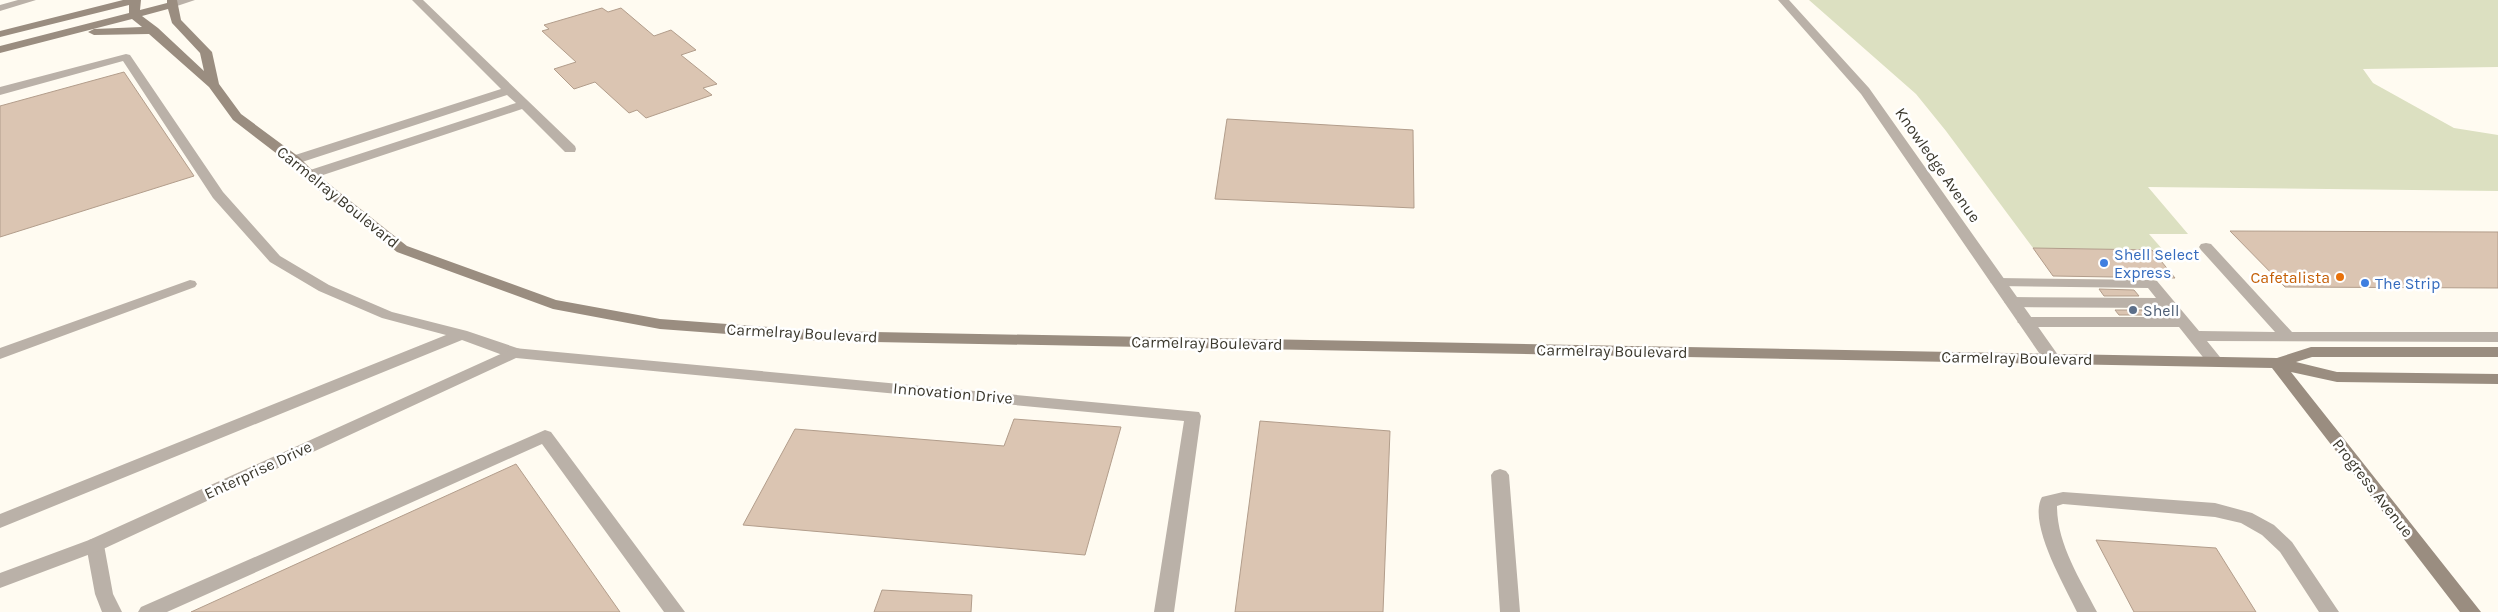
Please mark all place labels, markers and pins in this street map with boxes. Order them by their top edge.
place label: Shell Select Express [2114,245,2199,282]
marker: Shell Select Express [2098,257,2110,269]
place label: Cafetalista [2250,268,2330,287]
marker: Cafetalista [2334,271,2346,283]
place label: The Strip [2375,274,2440,293]
marker: The Strip [2359,277,2371,289]
place label: Shell [2143,301,2180,320]
marker: Shell [2127,304,2139,316]

